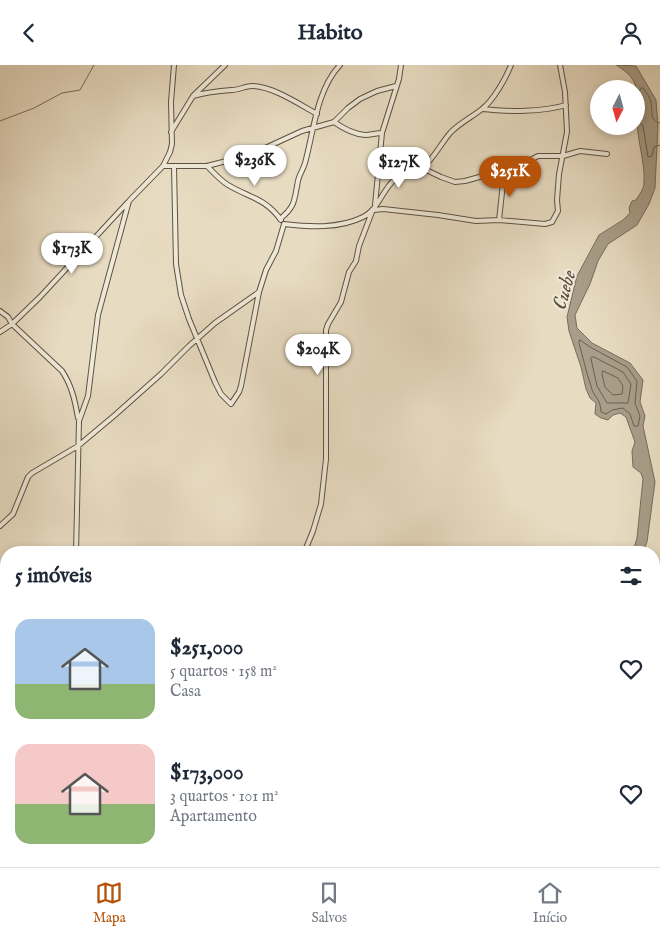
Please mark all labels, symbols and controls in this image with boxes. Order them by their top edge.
icon: back [15,19,43,47]
text: Habito [297,19,363,47]
icon: person [617,19,645,47]
north arrow [590,80,645,135]
map controls [590,80,645,135]
pin: $236K [220,145,290,187]
pin: $127K [364,147,434,189]
text: $236K [235,151,275,171]
text: $127K [378,153,420,173]
pin: $251K [475,155,545,198]
text: $251K [490,162,530,182]
pin: $173K [37,233,107,275]
text: $173K [52,239,92,259]
water label: Cuebe [547,267,583,313]
pin: $204K [283,333,353,376]
text: $204K [296,340,340,360]
icon: filters [617,562,645,590]
text: 5 imóveis [15,563,92,590]
text: $251,000 [170,635,243,662]
icon: home [55,639,115,699]
icon: heart [617,655,645,683]
text: 5 quartos · 158 m² [170,662,277,682]
text: Casa [170,682,201,702]
text: $173,000 [170,760,244,787]
icon: home [55,764,115,824]
icon: heart [617,780,645,808]
text: 3 quartos · 101 m² [170,787,279,807]
text: Apartamento [170,807,257,827]
tab: Mapa [93,879,126,927]
tab: Salvos [312,879,347,927]
tab: Início [533,879,567,927]

